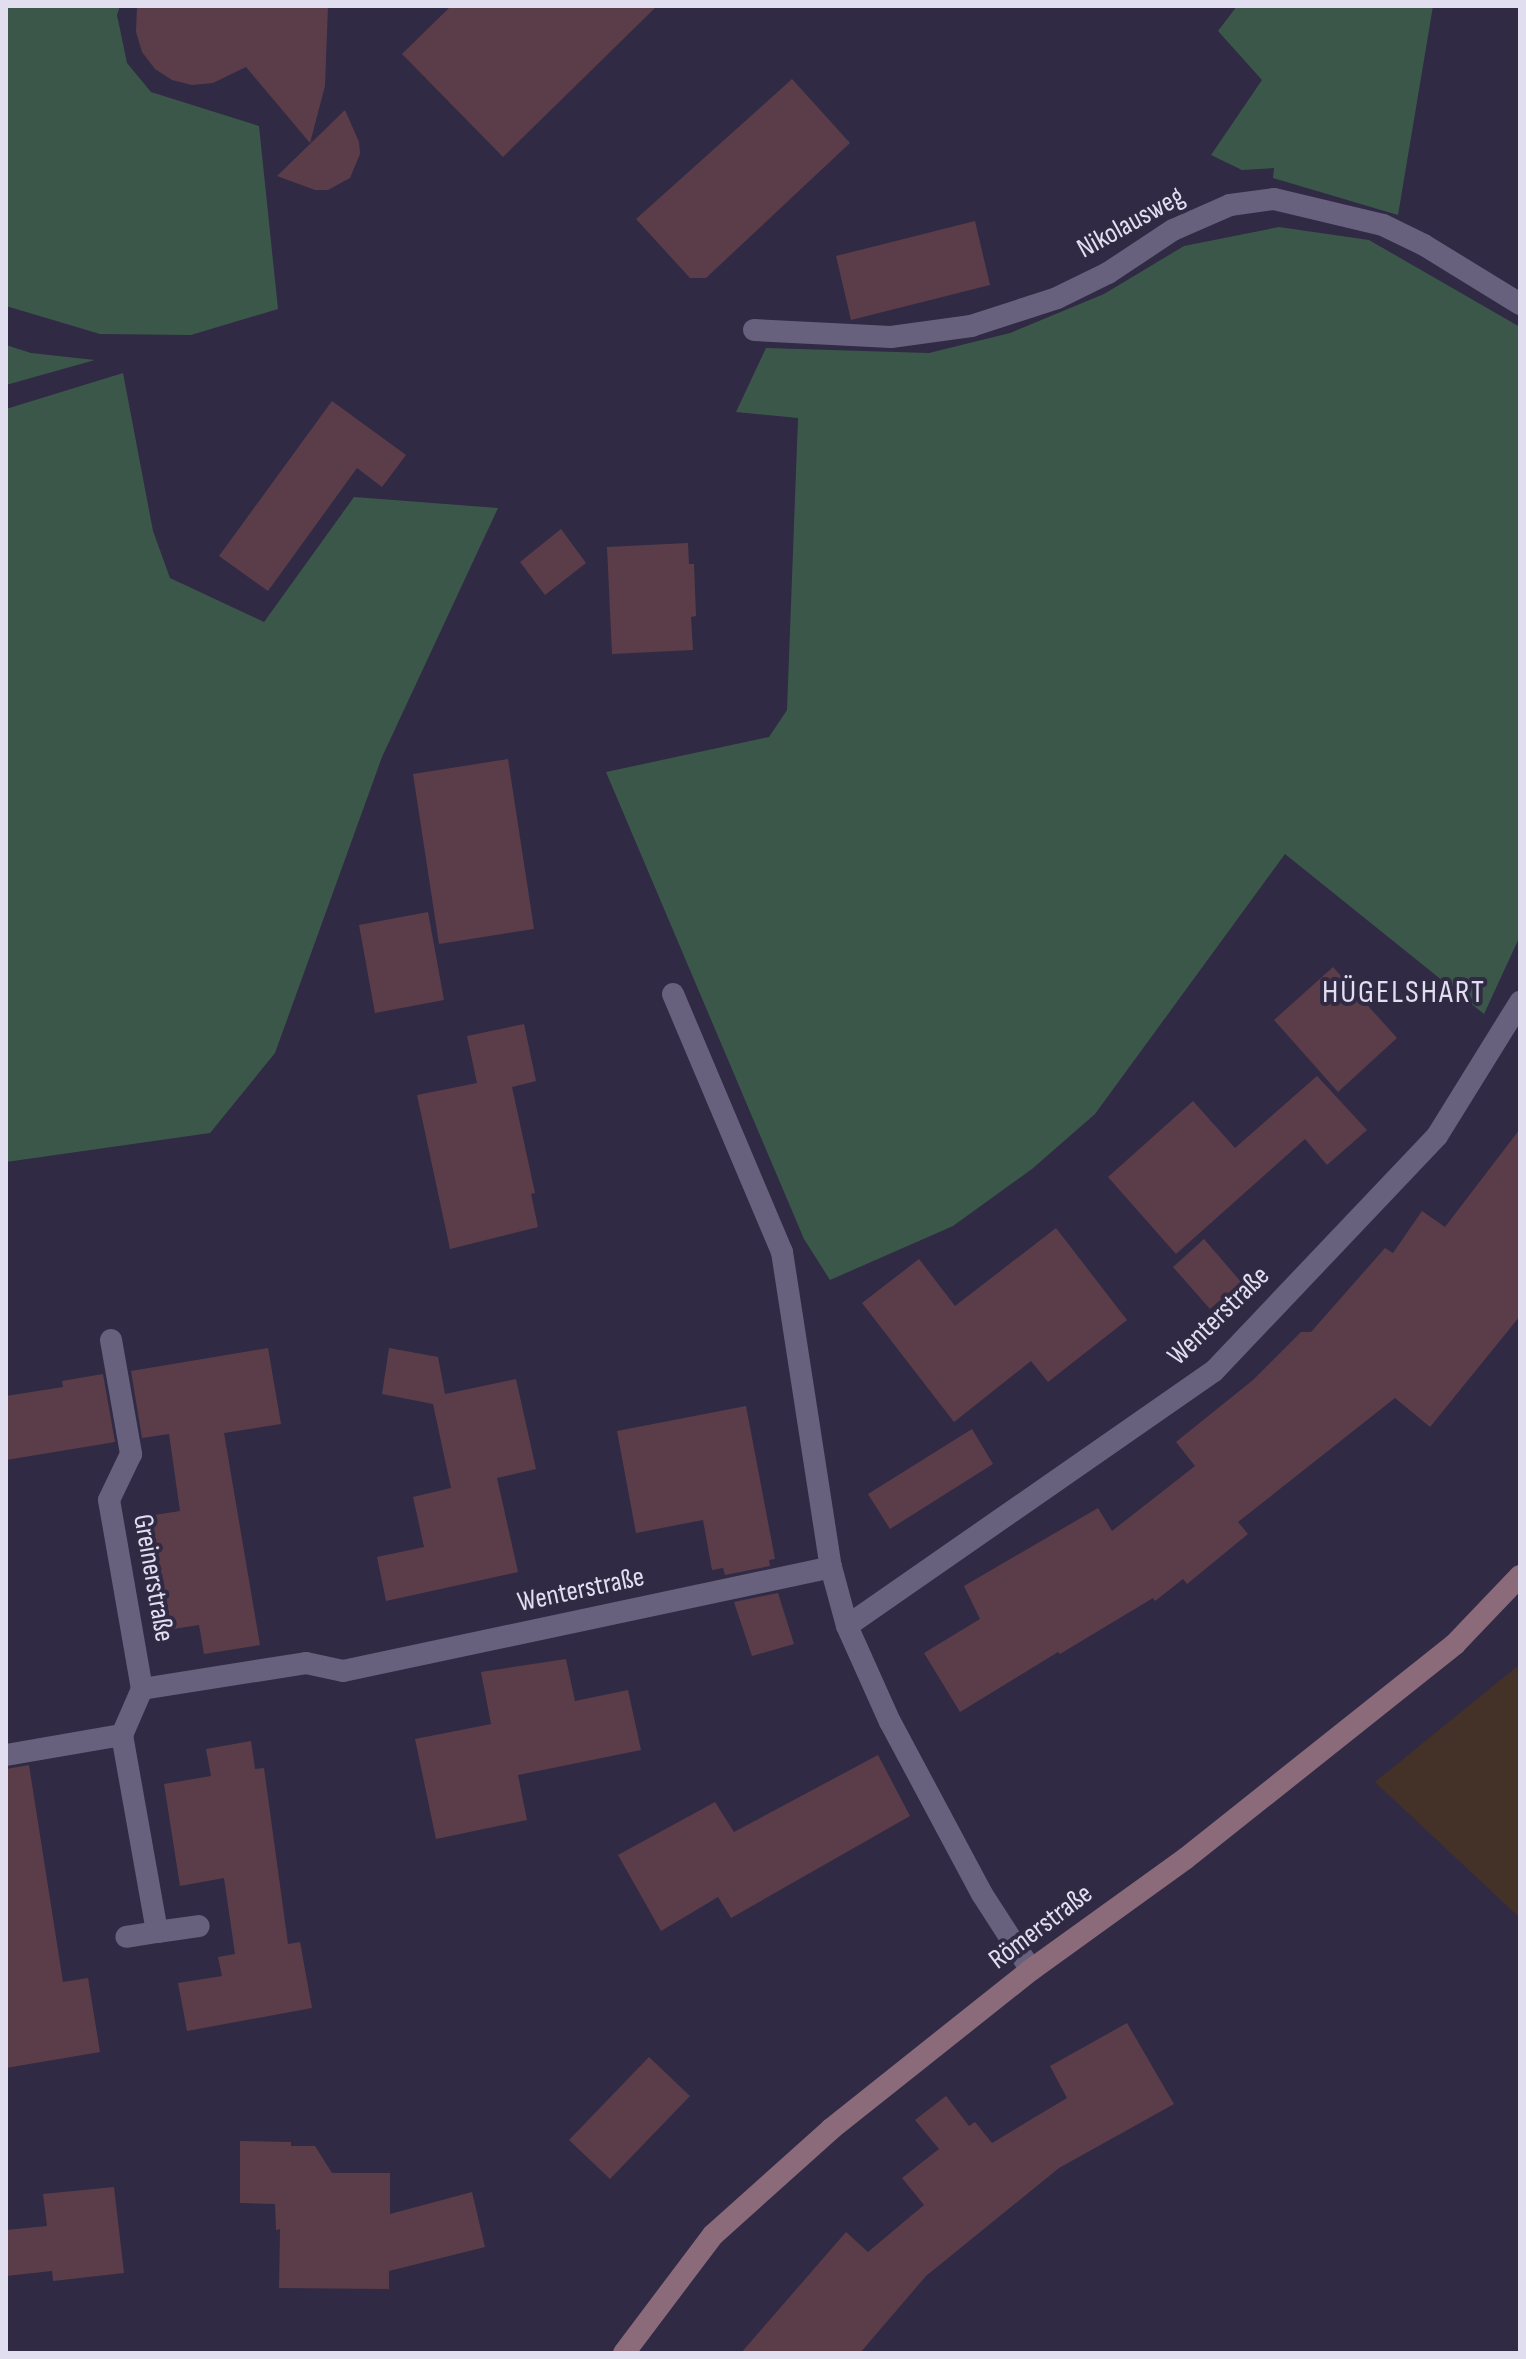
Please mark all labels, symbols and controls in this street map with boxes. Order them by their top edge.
street label: Nikolausweg [1072,180,1190,266]
district label: HÜGELSHART [1322,974,1486,1012]
street label: Wenterstraße [1161,1259,1277,1373]
street label: Greinerstraße [125,1512,181,1644]
street label: Wenterstraße [515,1560,647,1620]
street label: Römerstraße [983,1877,1099,1977]

